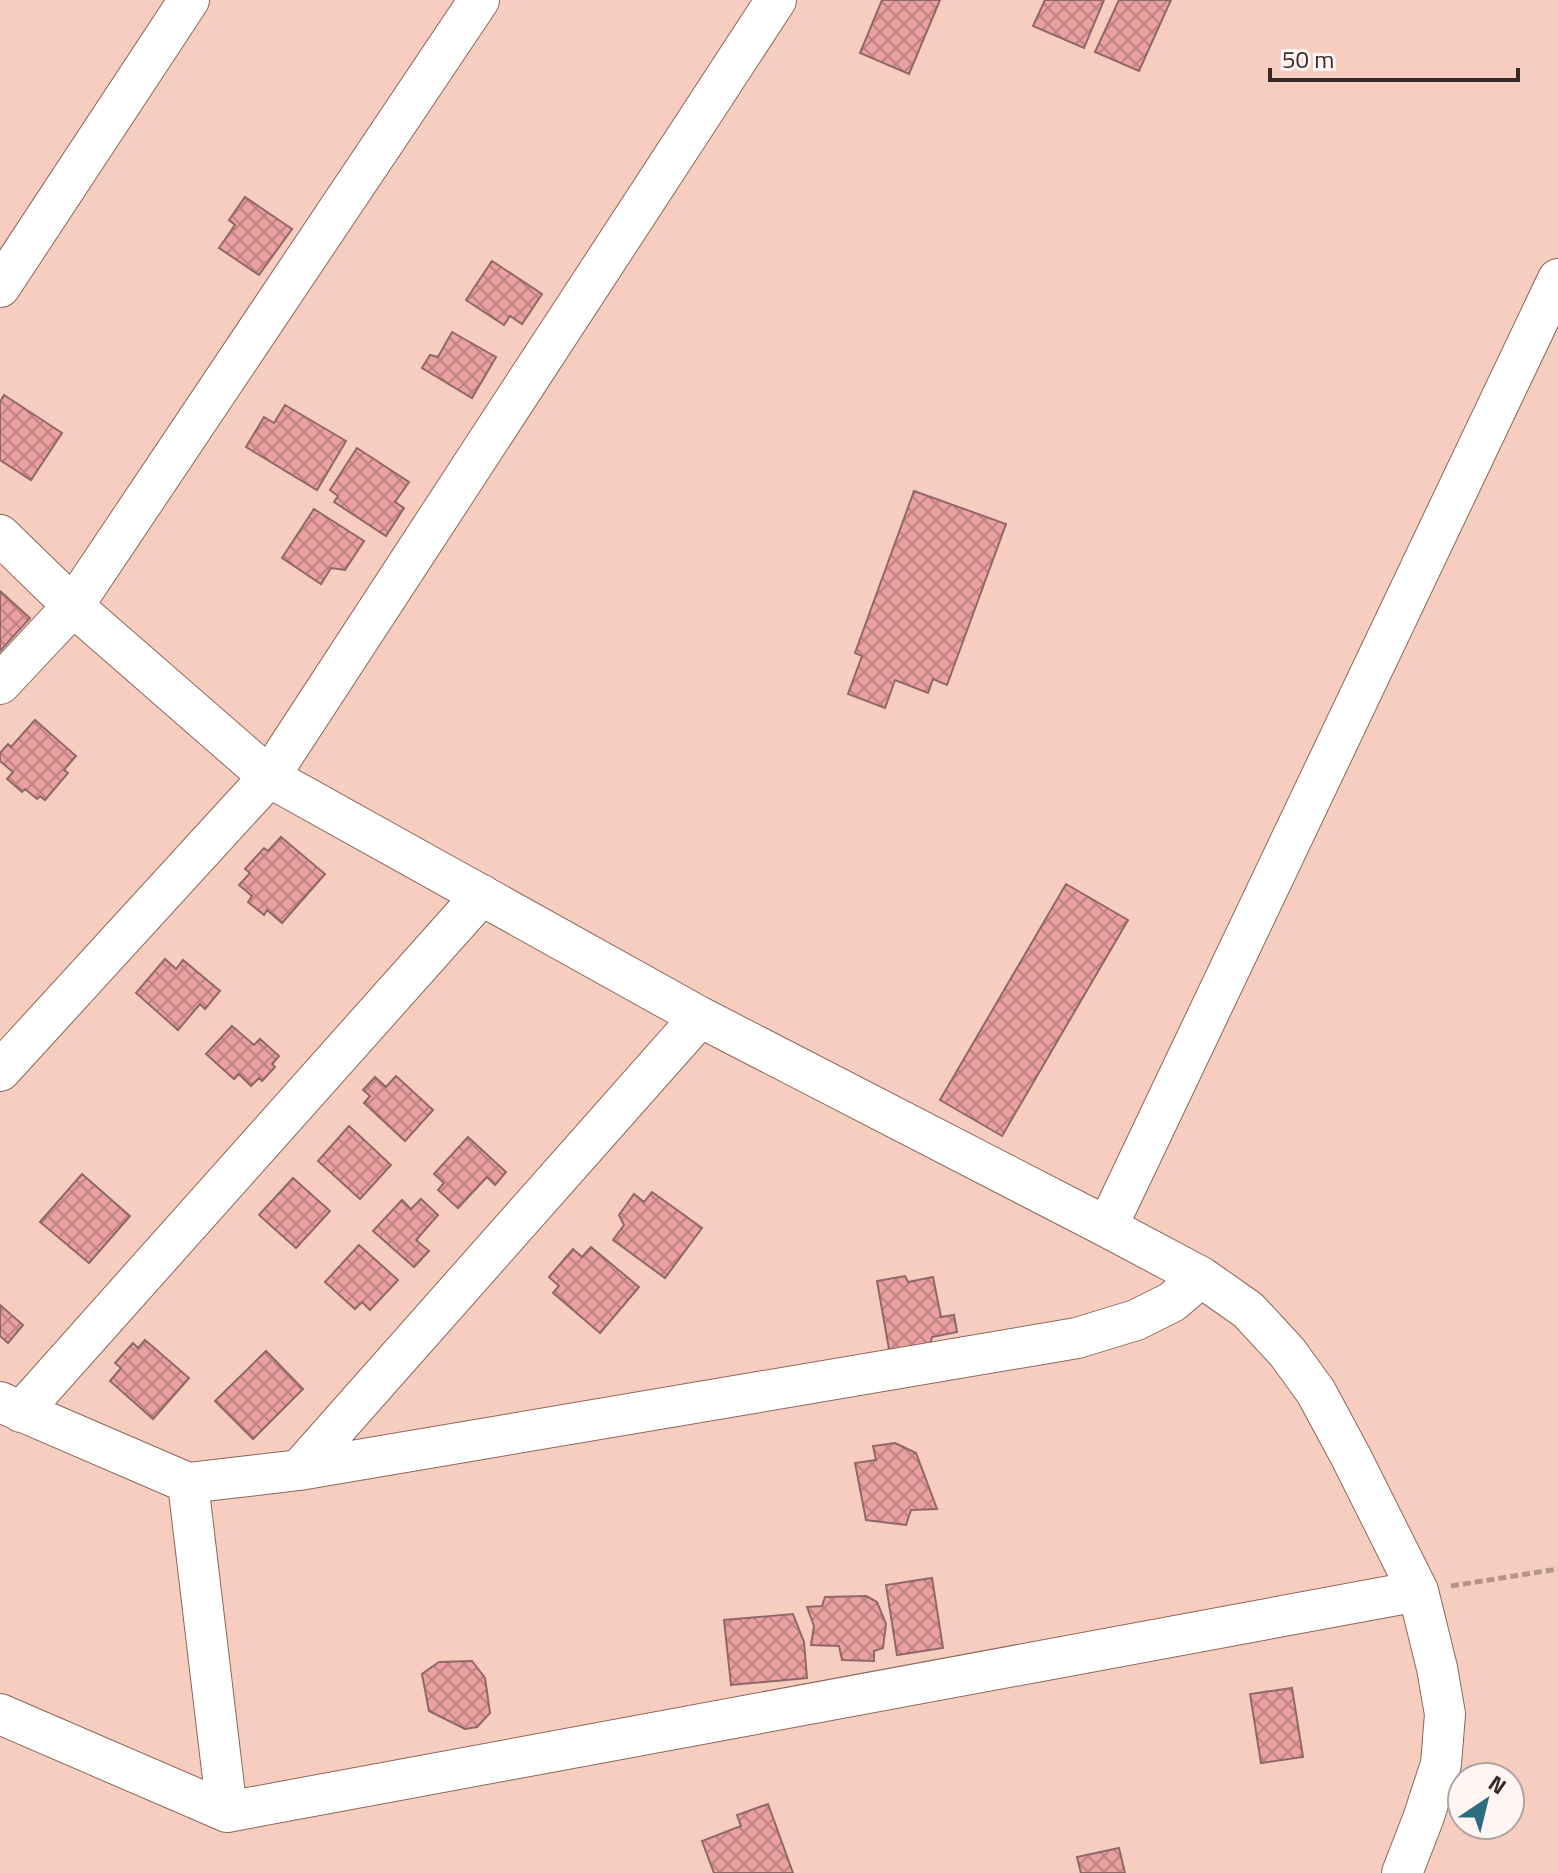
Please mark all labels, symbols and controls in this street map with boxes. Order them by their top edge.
scale bar [1270,32,1518,82]
text: 50 m [1282,41,1334,77]
north arrow [1446,1761,1526,1841]
text: N [1481,1766,1513,1803]

